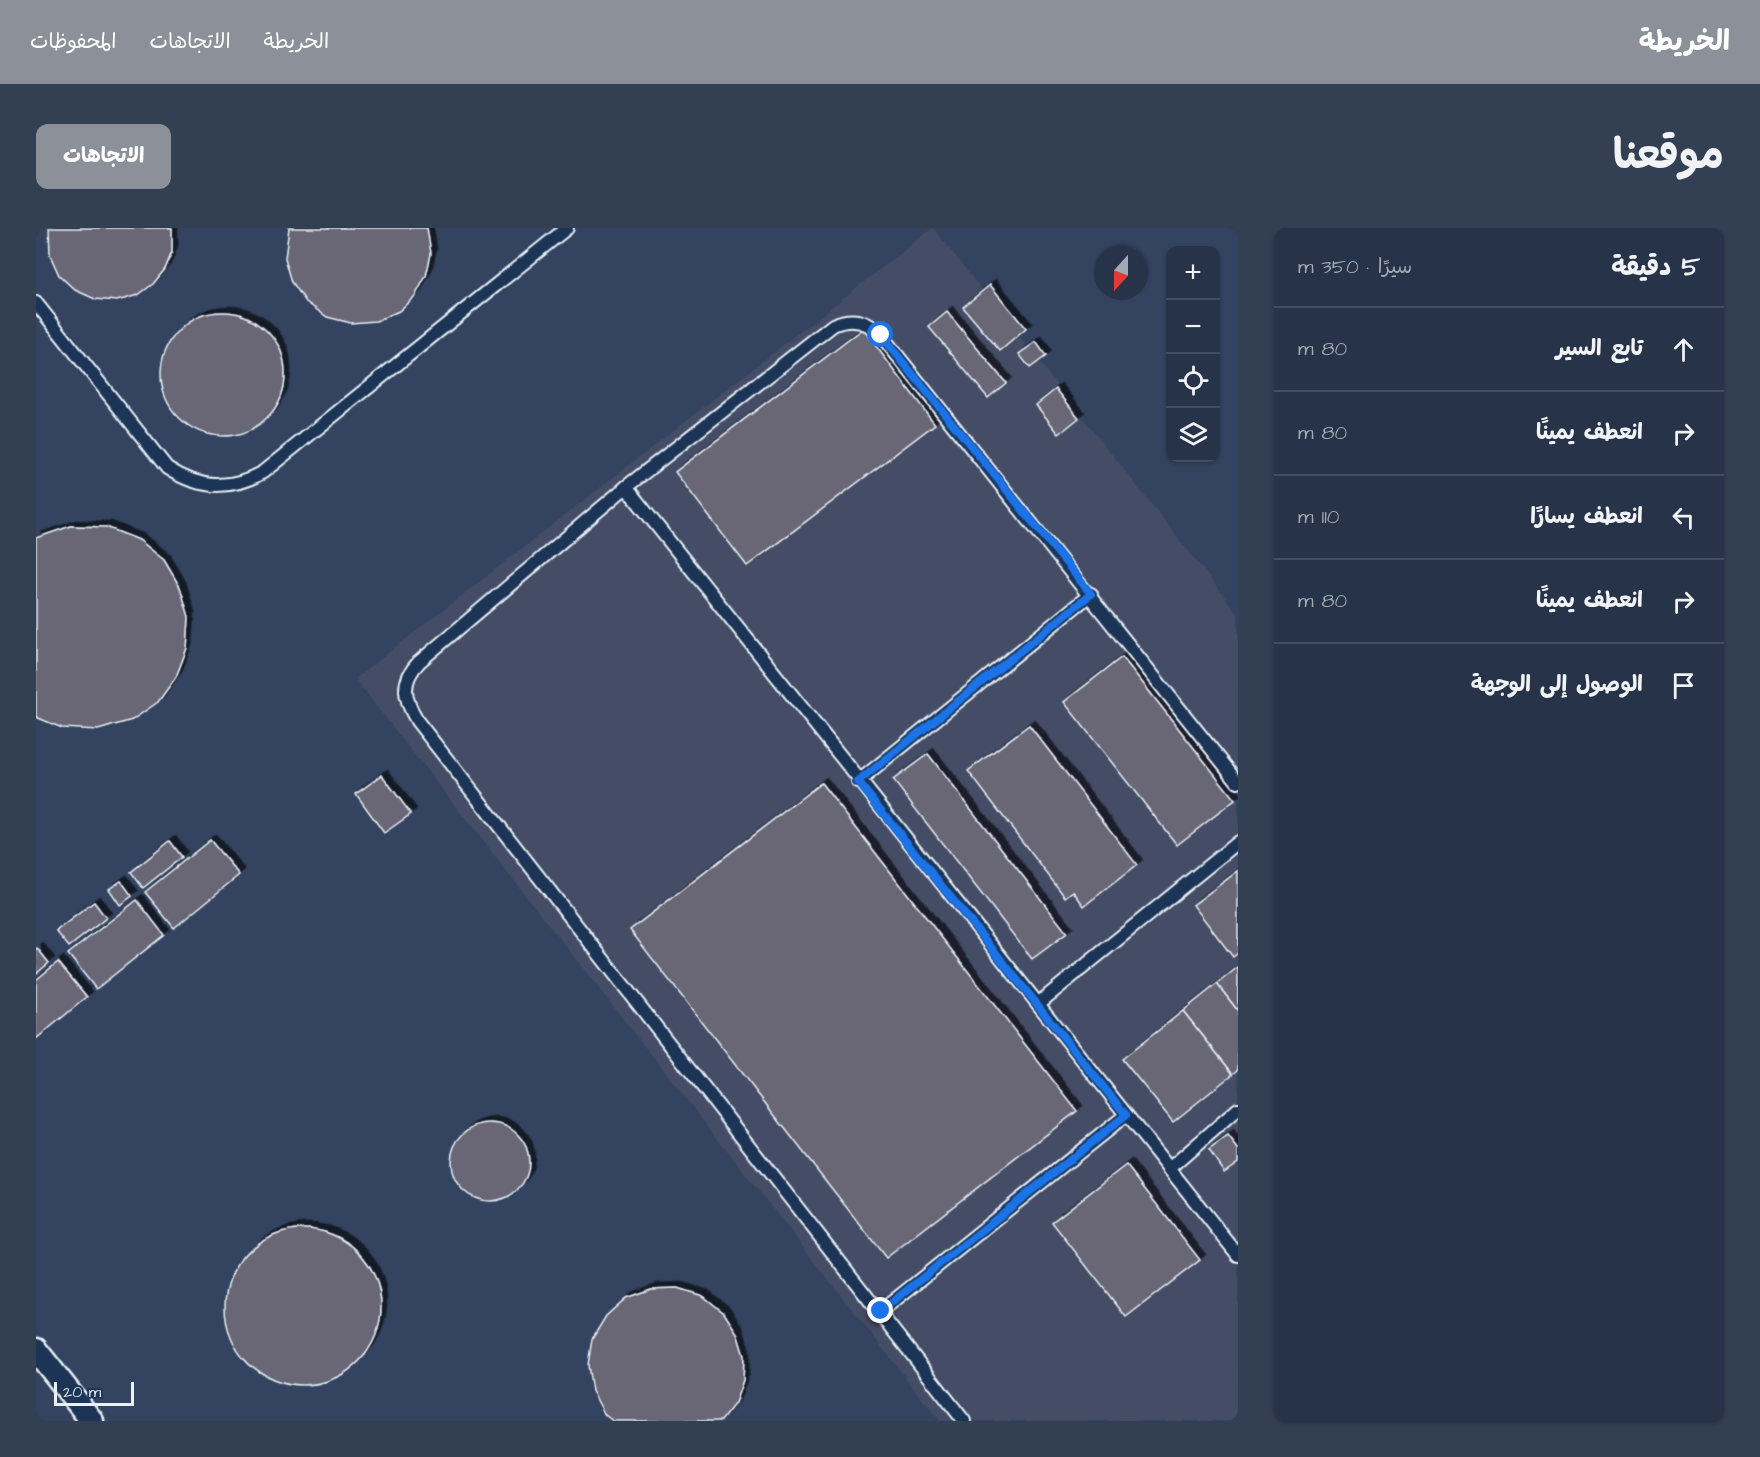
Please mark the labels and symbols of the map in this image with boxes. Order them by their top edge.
north arrow [1094,246,1148,300]
route start [867,321,893,347]
route end [867,1297,893,1323]
scale bar [54,1379,134,1406]

